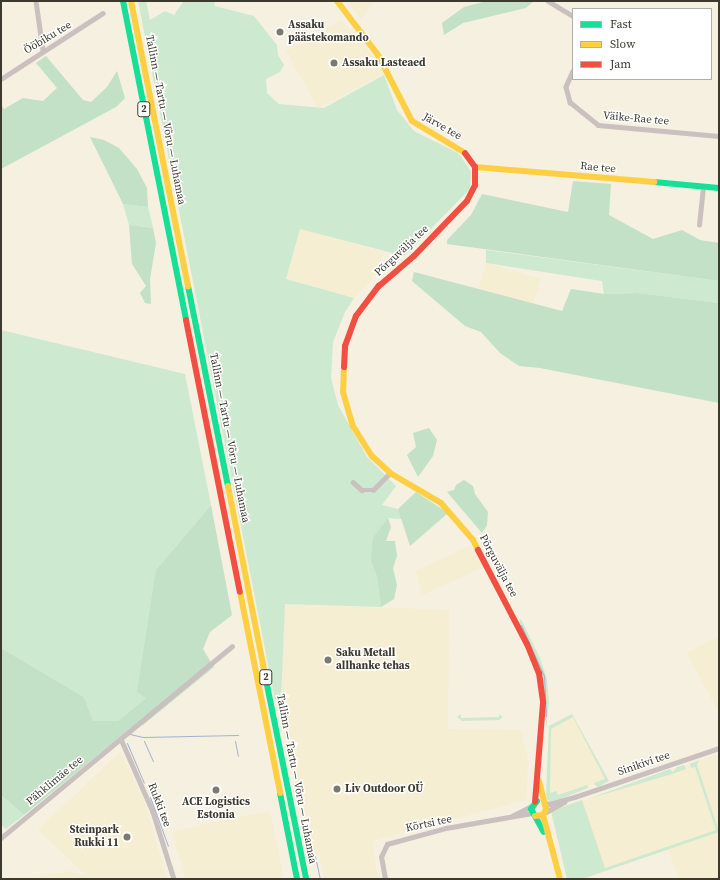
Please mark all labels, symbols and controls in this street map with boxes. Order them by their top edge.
legend [572,8,712,80]
text: Fast [610,16,632,32]
street label: Ööbiku tee [22,19,74,57]
place label: Assaku päästekomando [288,19,369,45]
marker: Assaku päästekomando [275,27,285,37]
street label: Tallinn — Tartu — Võru — Luhamaa [142,34,188,206]
text: Slow [610,36,635,52]
place label: Assaku Lasteaed [342,56,426,70]
text: Jam [610,56,631,72]
marker: Assaku Lasteaed [329,58,339,68]
road number: 2 [137,101,151,117]
street label: Väike-Rae tee [602,110,670,128]
street label: Järve tee [420,111,464,143]
street label: Rae tee [580,160,616,176]
street label: Põrguvälja tee [372,223,432,279]
street label: Tallinn — Tartu — Võru — Luhamaa [206,352,252,524]
street label: Põrguvälja tee [476,532,520,600]
place label: Saku Metall allhanke tehas [336,647,410,673]
marker: Saku Metall allhanke tehas [323,655,333,665]
road number: 2 [259,669,273,685]
street label: Tallinn — Tartu — Võru — Luhamaa [273,693,319,865]
street label: Sinikivi tee [616,749,672,779]
street label: Pähklimäe tee [24,754,86,808]
street label: Rukki tee [145,781,173,829]
place label: Liv Outdoor OÜ [345,782,423,796]
marker: Liv Outdoor OÜ [332,784,342,794]
marker: ACE Logistics Estonia [211,785,221,795]
place label: ACE Logistics Estonia [182,796,250,822]
street label: Kõrtsi tee [405,813,453,835]
place label: Steinpark Rukki 11 [70,824,119,850]
marker: Steinpark Rukki 11 [122,832,132,842]

